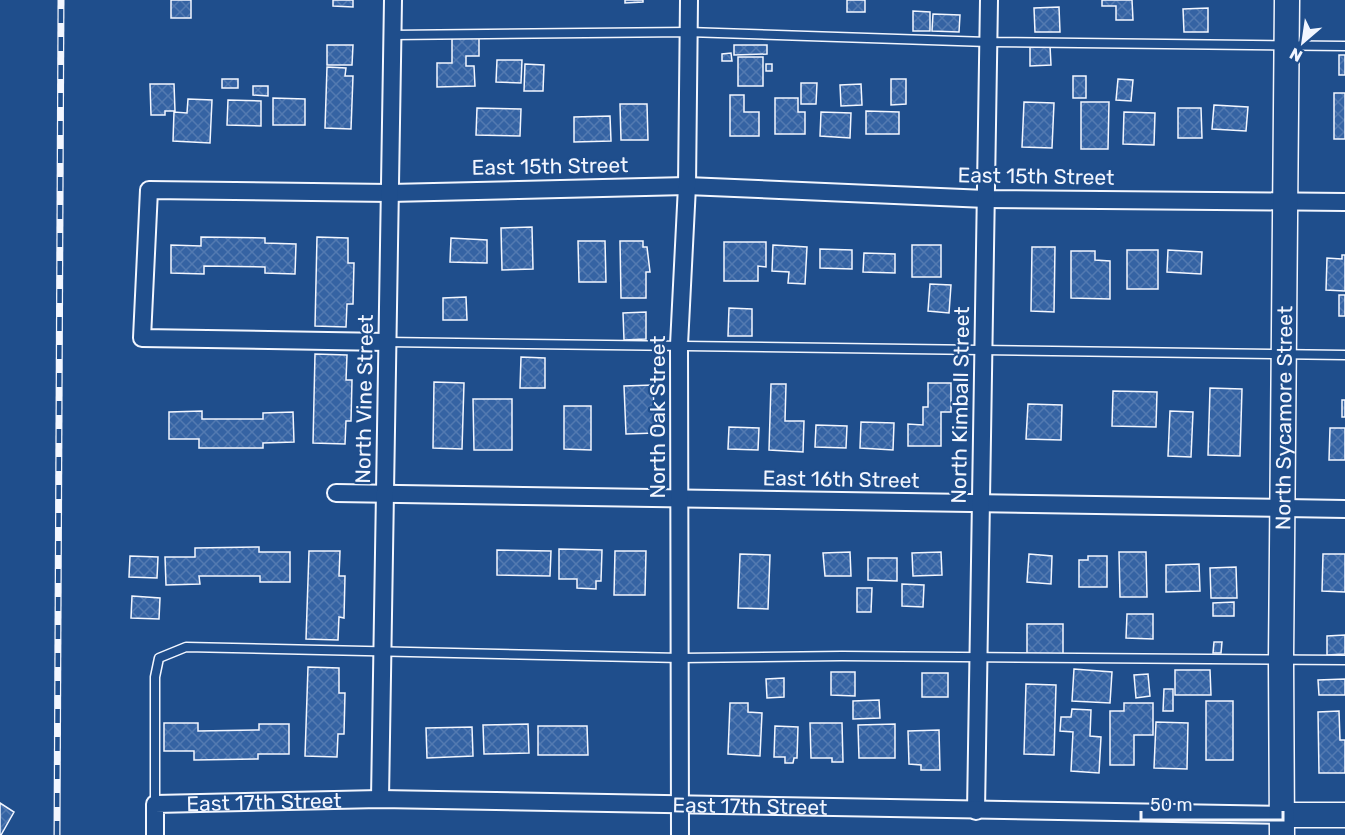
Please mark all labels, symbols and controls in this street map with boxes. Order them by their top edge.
north arrow [1273,12,1333,72]
text: N [1286,44,1306,66]
street label: East 15th Street [471,152,629,180]
street label: East 15th Street [957,162,1115,190]
street label: North Kimball Street [946,306,974,504]
street label: North Sycamore Street [1270,306,1297,530]
street label: North Vine Street [350,314,378,484]
street label: North Oak Street [645,335,670,499]
street label: East 16th Street [762,465,920,493]
scale bar [1141,784,1284,822]
street label: East 17th Street [186,787,342,816]
street label: East 17th Street [672,792,828,819]
text: 50 m [1150,794,1193,816]

